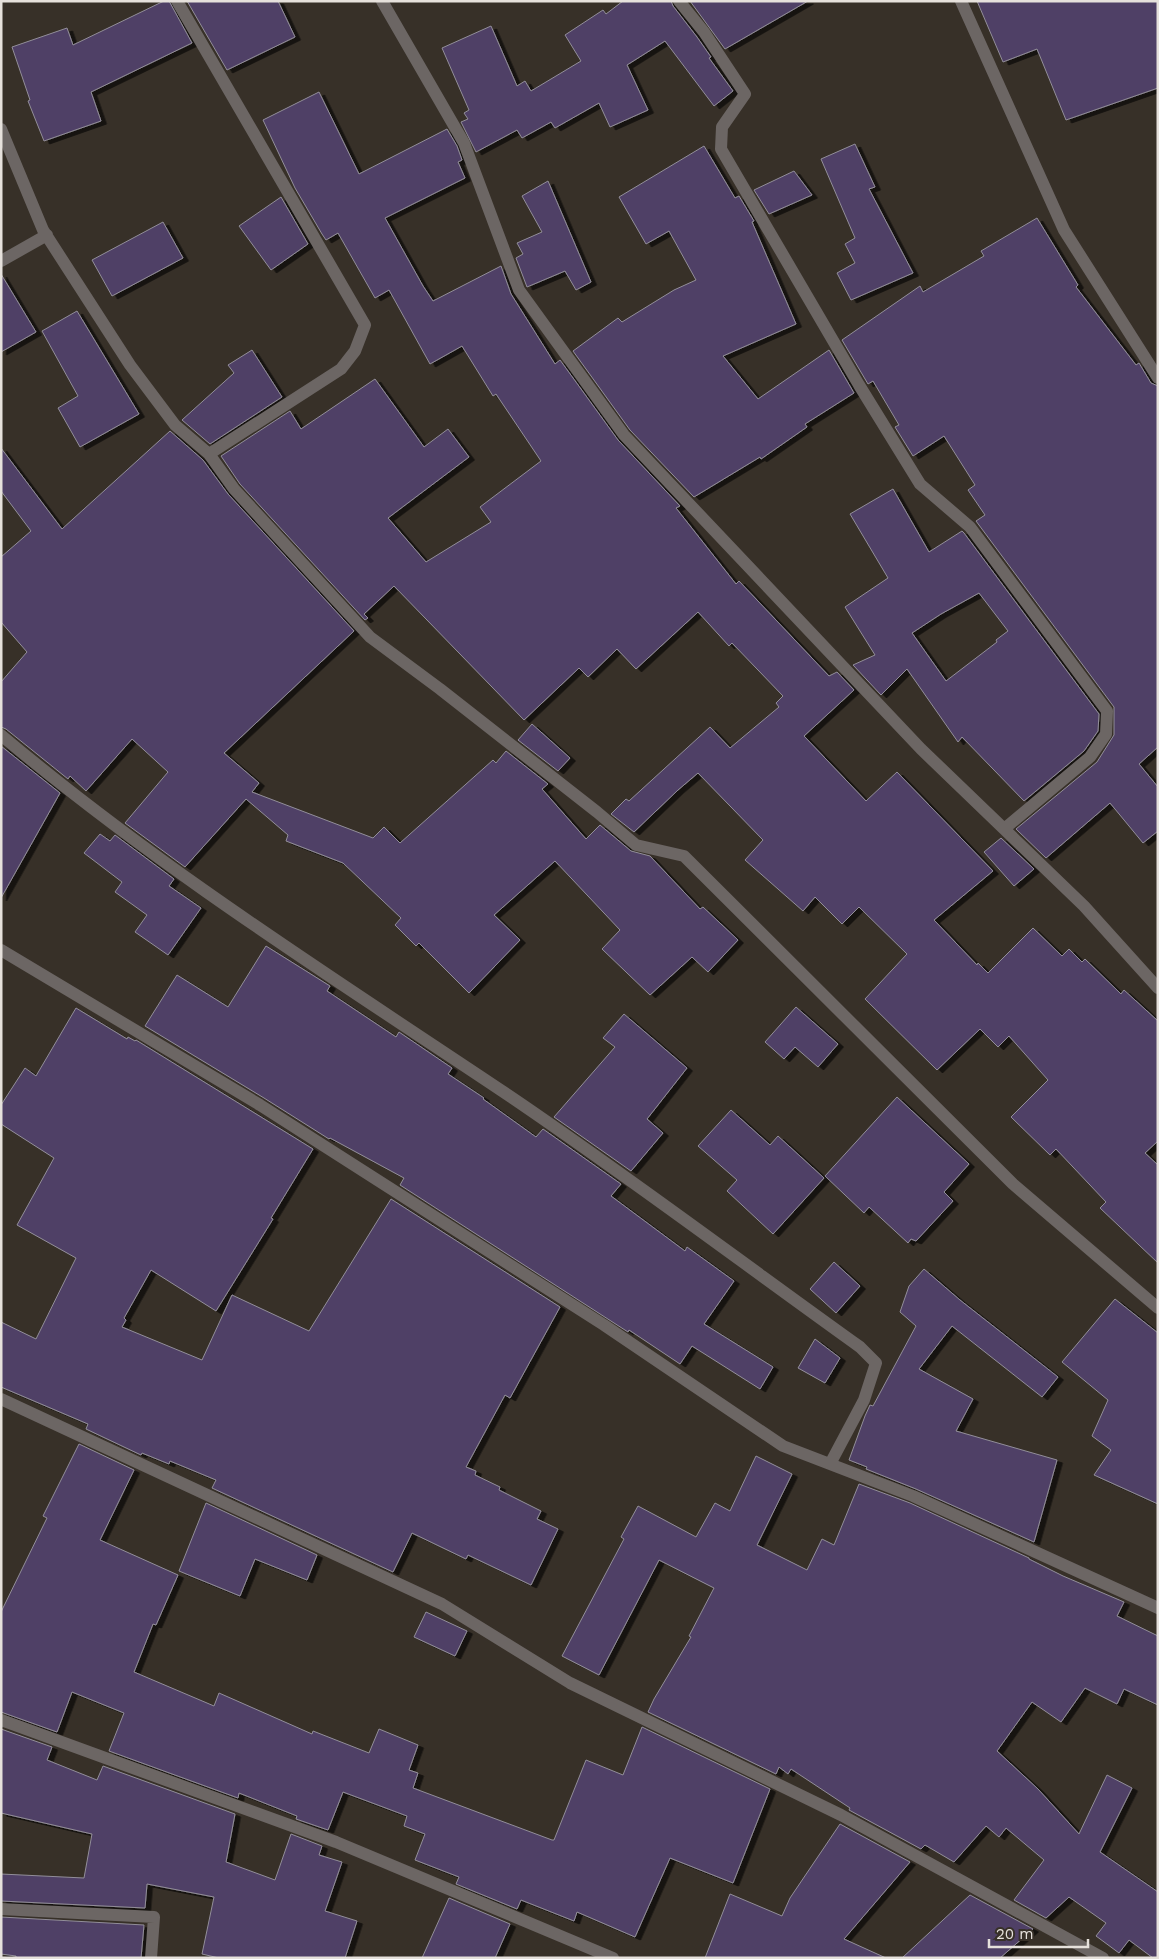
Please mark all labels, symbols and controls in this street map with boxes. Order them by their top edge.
scale bar [989,1916,1088,1948]
text: 20 m [996,1925,1034,1943]

